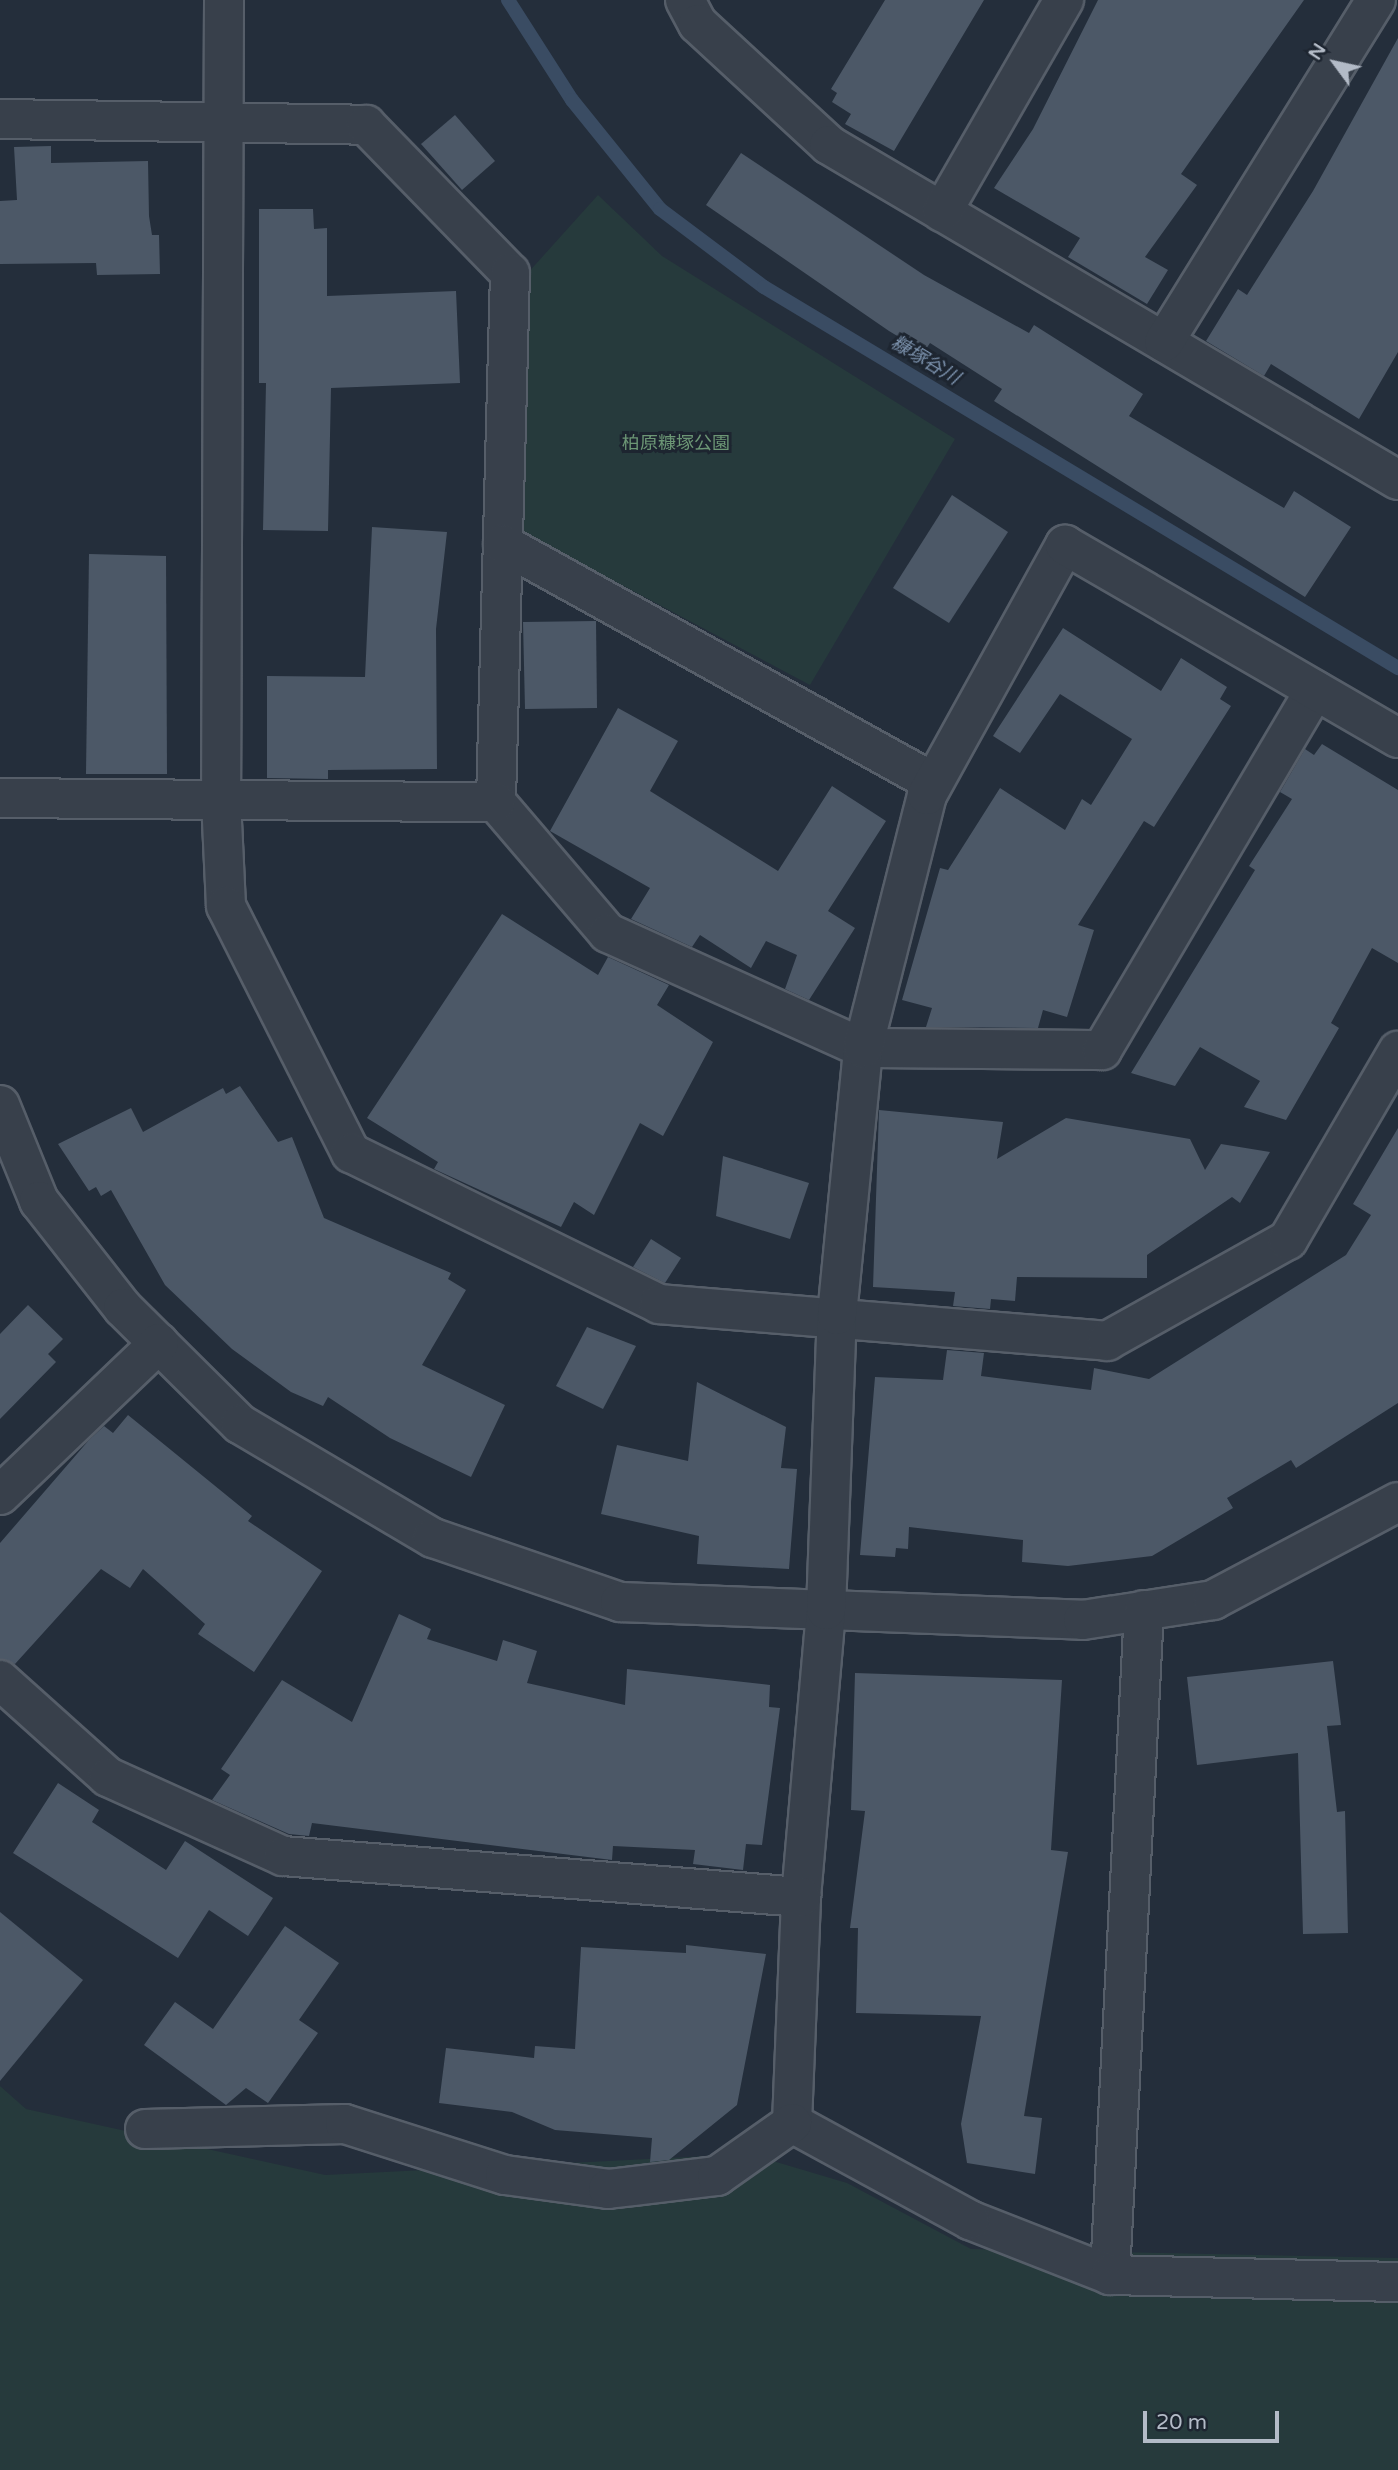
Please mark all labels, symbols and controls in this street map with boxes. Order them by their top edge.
north arrow [1300,28,1370,98]
text: N [1304,39,1331,64]
water label: 糠塚谷川 [887,332,963,390]
park label: 柏原糠塚公園 [622,432,730,454]
scale bar [1146,2396,1282,2440]
text: 20 m [1156,2410,1207,2435]

